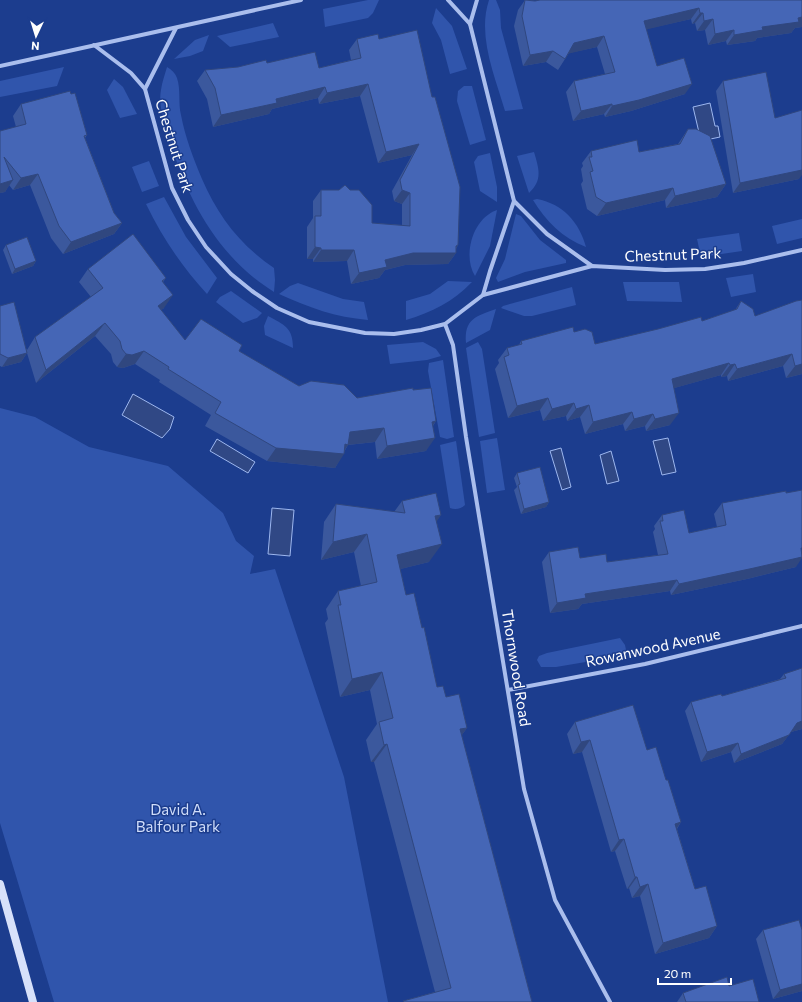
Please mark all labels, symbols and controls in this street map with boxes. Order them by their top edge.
north arrow [16,16,56,56]
text: N [31,40,40,53]
street label: Chestnut Park [152,97,198,195]
street label: Chestnut Park [624,243,722,265]
street label: Thornwood Road [499,608,535,727]
street label: Rowanwood Avenue [584,624,722,670]
park label: David A. Balfour Park [136,800,220,835]
scale bar [658,960,731,986]
text: 20 m [664,966,691,980]

